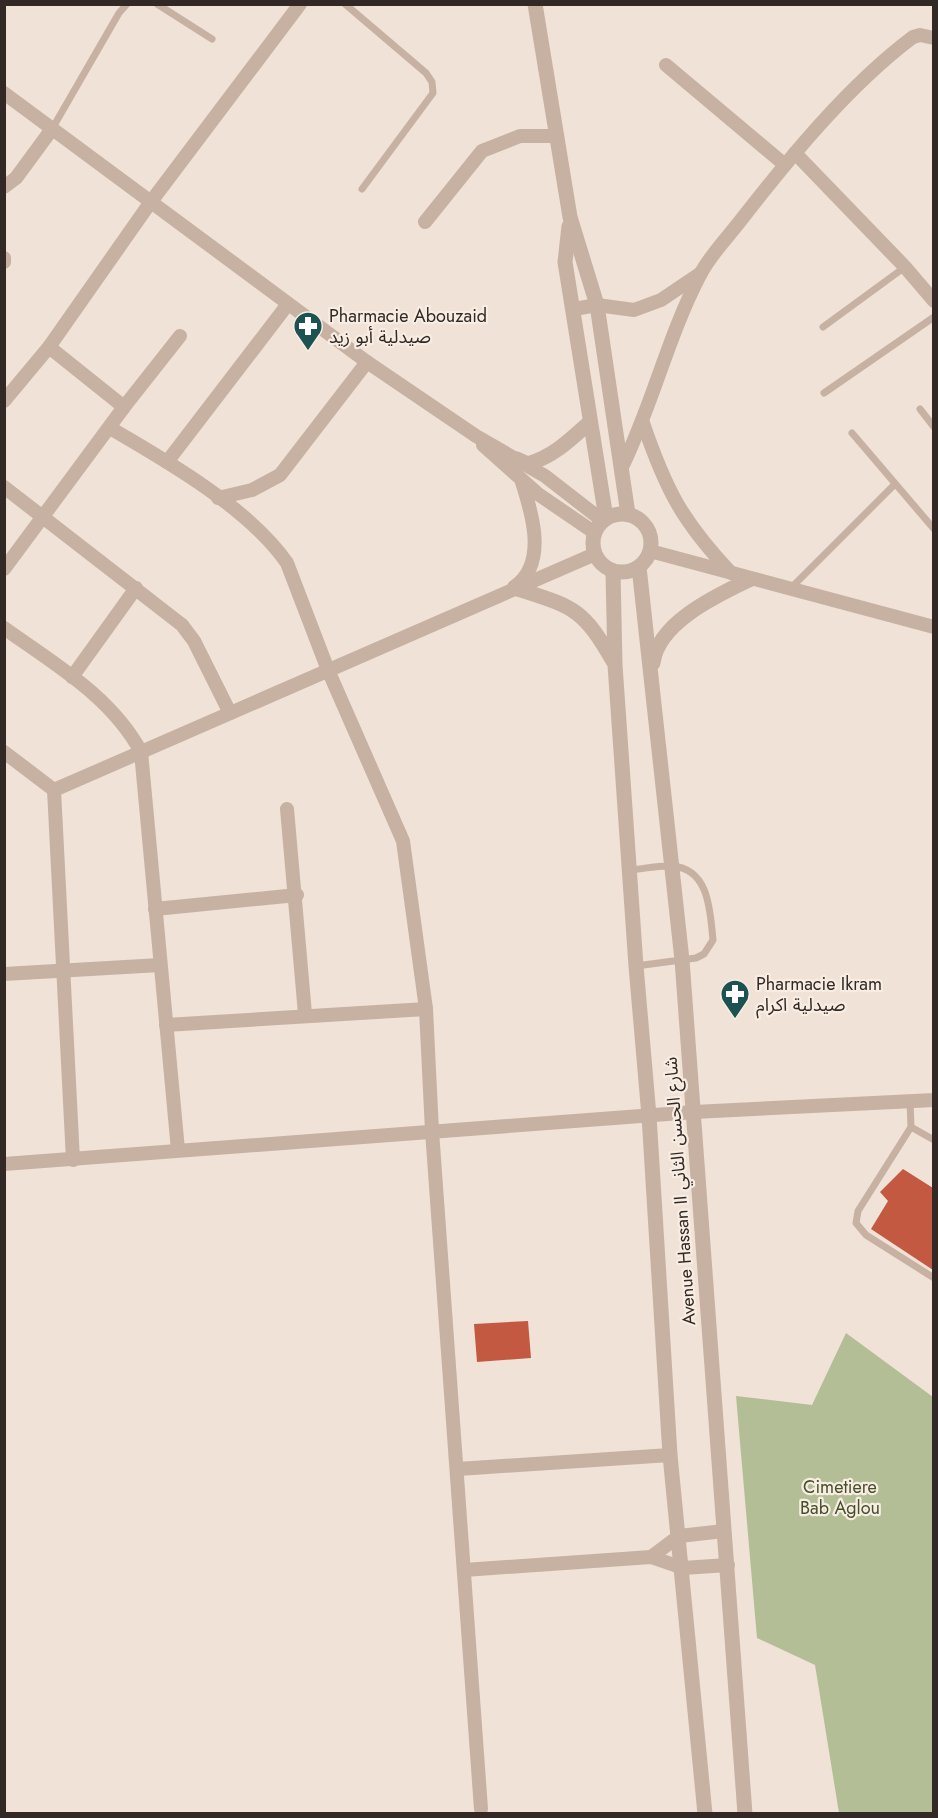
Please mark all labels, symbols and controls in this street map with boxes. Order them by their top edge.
place label: Pharmacie Abouzaid صيدلية أبو زيد [329,303,487,350]
pharmacy icon: Pharmacie Abouzaid صيدلية أبو زيد [292,310,324,352]
place label: Pharmacie Ikram صيدلية اكرام [756,971,882,1019]
pharmacy icon: Pharmacie Ikram صيدلية اكرام [719,978,751,1020]
street label: Avenue Hassan II شارع الحسن الثاني [658,1056,703,1326]
park label: Cimetiere Bab Aglou [800,1474,880,1521]

